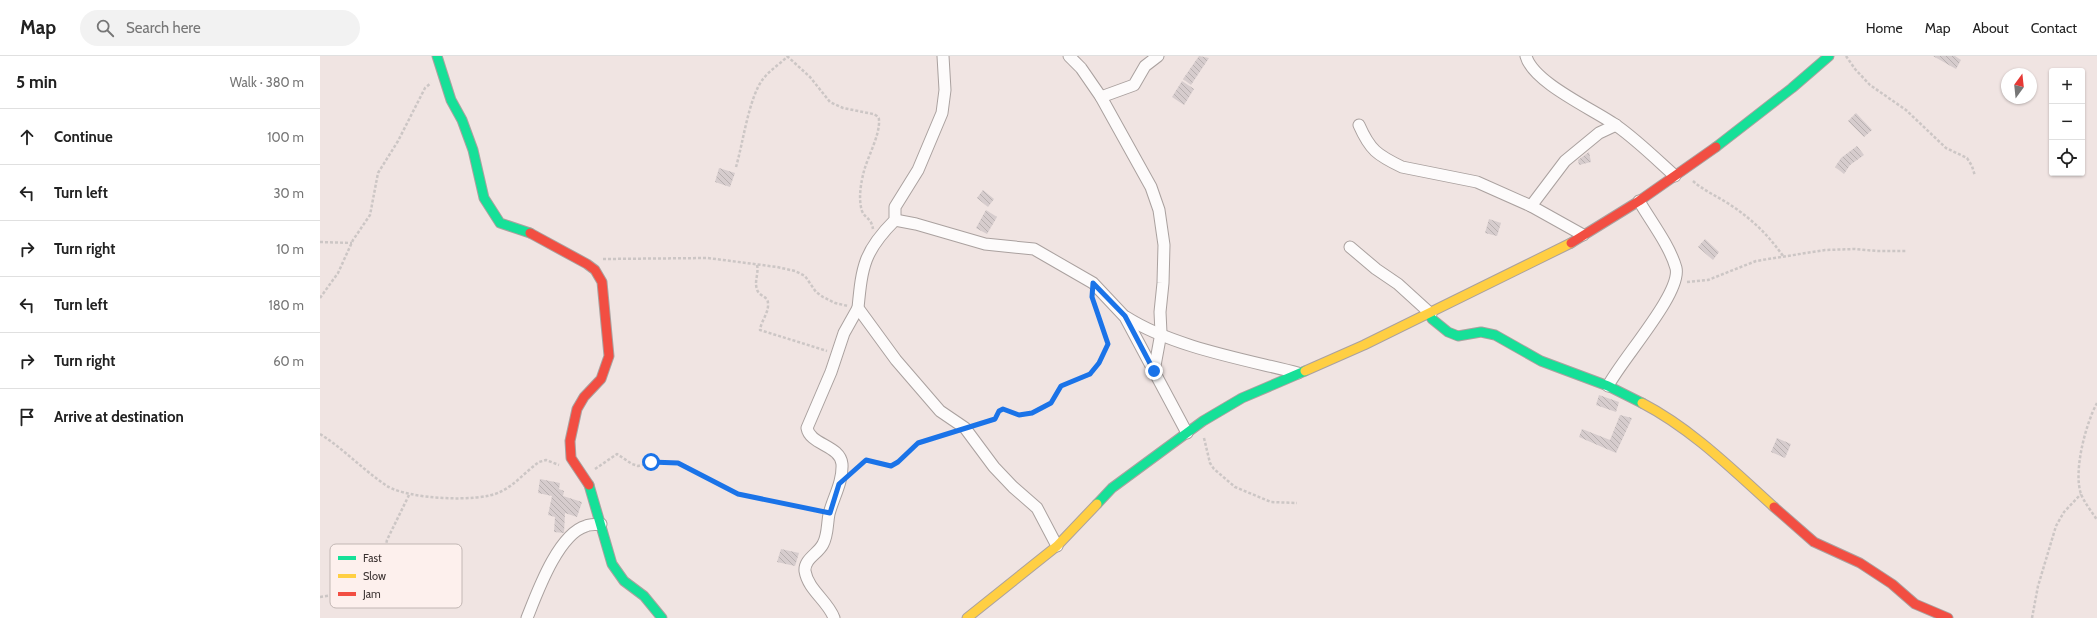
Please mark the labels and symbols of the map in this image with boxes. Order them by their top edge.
north arrow [2001,68,2037,104]
route end [1145,362,1163,380]
route start [642,453,660,471]
legend [330,544,462,608]
text: Fast [363,551,382,565]
text: Slow [363,569,386,583]
text: Jam [362,587,381,601]

